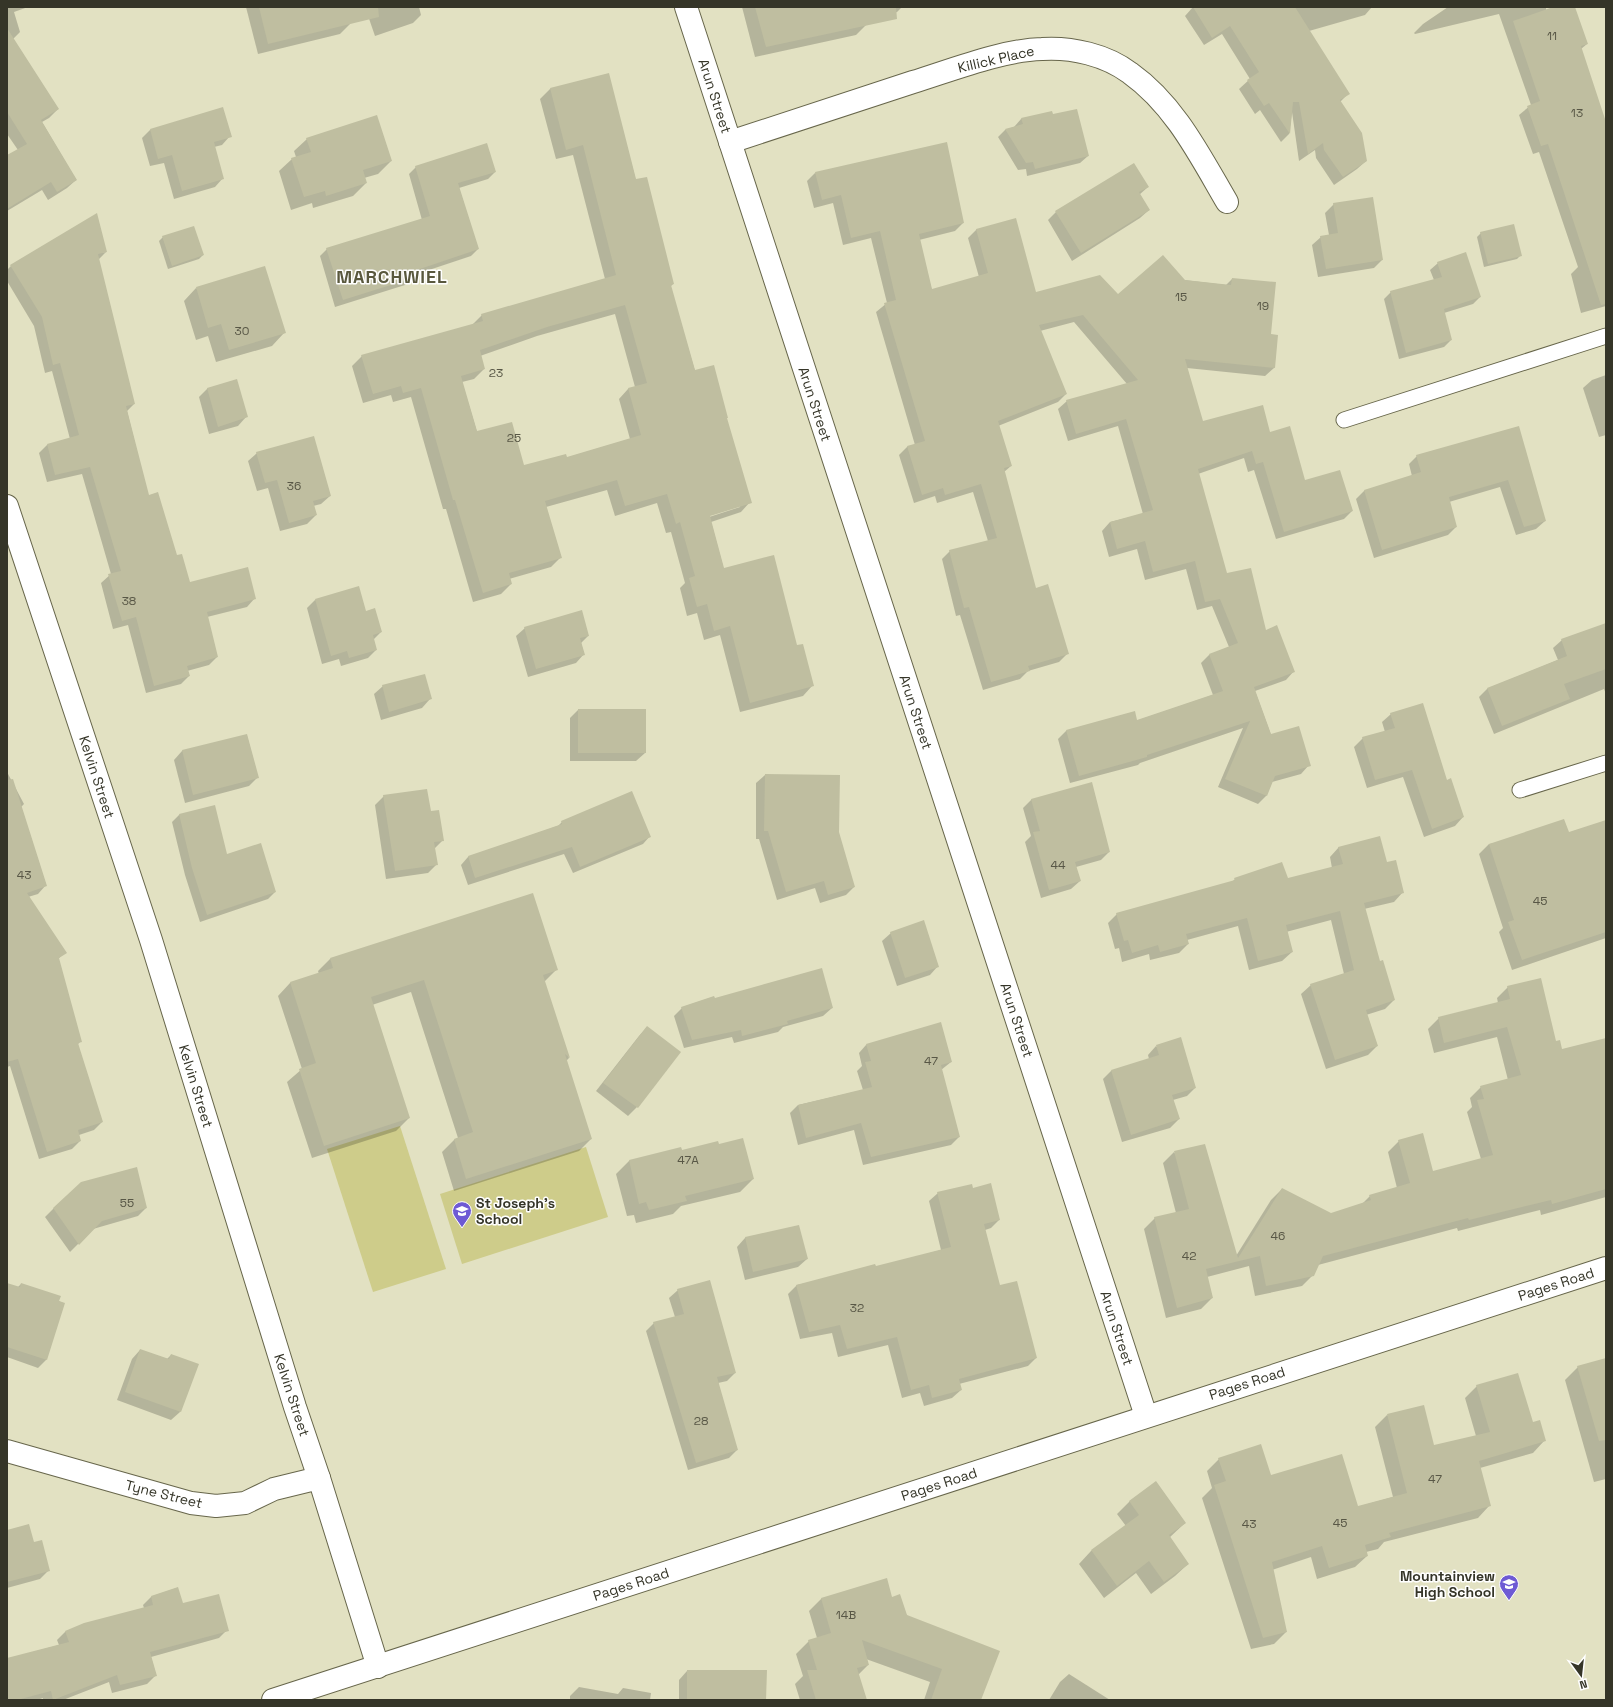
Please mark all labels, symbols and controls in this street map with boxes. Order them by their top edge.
house number: 11 [1547,28,1557,44]
street label: Killick Place [956,41,1036,77]
street label: Arun Street [694,56,736,136]
house number: 13 [1571,105,1583,121]
district label: MARCHWIEL [336,265,448,288]
house number: 15 [1175,289,1187,305]
house number: 19 [1257,298,1269,314]
house number: 30 [235,323,249,339]
street label: Arun Street [794,364,836,444]
house number: 23 [489,365,503,381]
house number: 25 [507,430,521,446]
house number: 36 [287,478,301,494]
house number: 38 [122,593,136,609]
street label: Arun Street [895,672,937,752]
street label: Kelvin Street [75,733,119,821]
house number: 44 [1050,857,1066,873]
house number: 43 [17,867,31,883]
house number: 45 [1533,893,1547,909]
street label: Arun Street [996,980,1038,1060]
street label: Kelvin Street [175,1042,217,1130]
house number: 47 [924,1053,938,1069]
house number: 47A [677,1152,699,1168]
place label: St Joseph's School [476,1194,555,1228]
house number: 55 [120,1195,134,1211]
school or university icon: St Joseph's School [451,1200,473,1228]
house number: 46 [1271,1228,1285,1244]
house number: 42 [1182,1248,1196,1264]
street label: Pages Road [1516,1263,1596,1305]
street label: Arun Street [1096,1288,1138,1368]
house number: 32 [850,1300,864,1316]
street label: Kelvin Street [270,1351,314,1439]
street label: Pages Road [1207,1362,1287,1404]
house number: 28 [694,1413,708,1429]
street label: Pages Road [899,1463,979,1505]
house number: 47 [1428,1471,1442,1487]
street label: Tyne Street [124,1476,204,1512]
house number: 45 [1333,1515,1347,1531]
house number: 43 [1242,1516,1256,1532]
street label: Pages Road [591,1563,671,1605]
place label: Mountainview High School [1400,1567,1495,1601]
school or university icon: Mountainview High School [1498,1573,1520,1601]
house number: 14B [836,1607,856,1623]
north arrow [1561,1655,1601,1695]
text: N [1578,1677,1589,1692]

